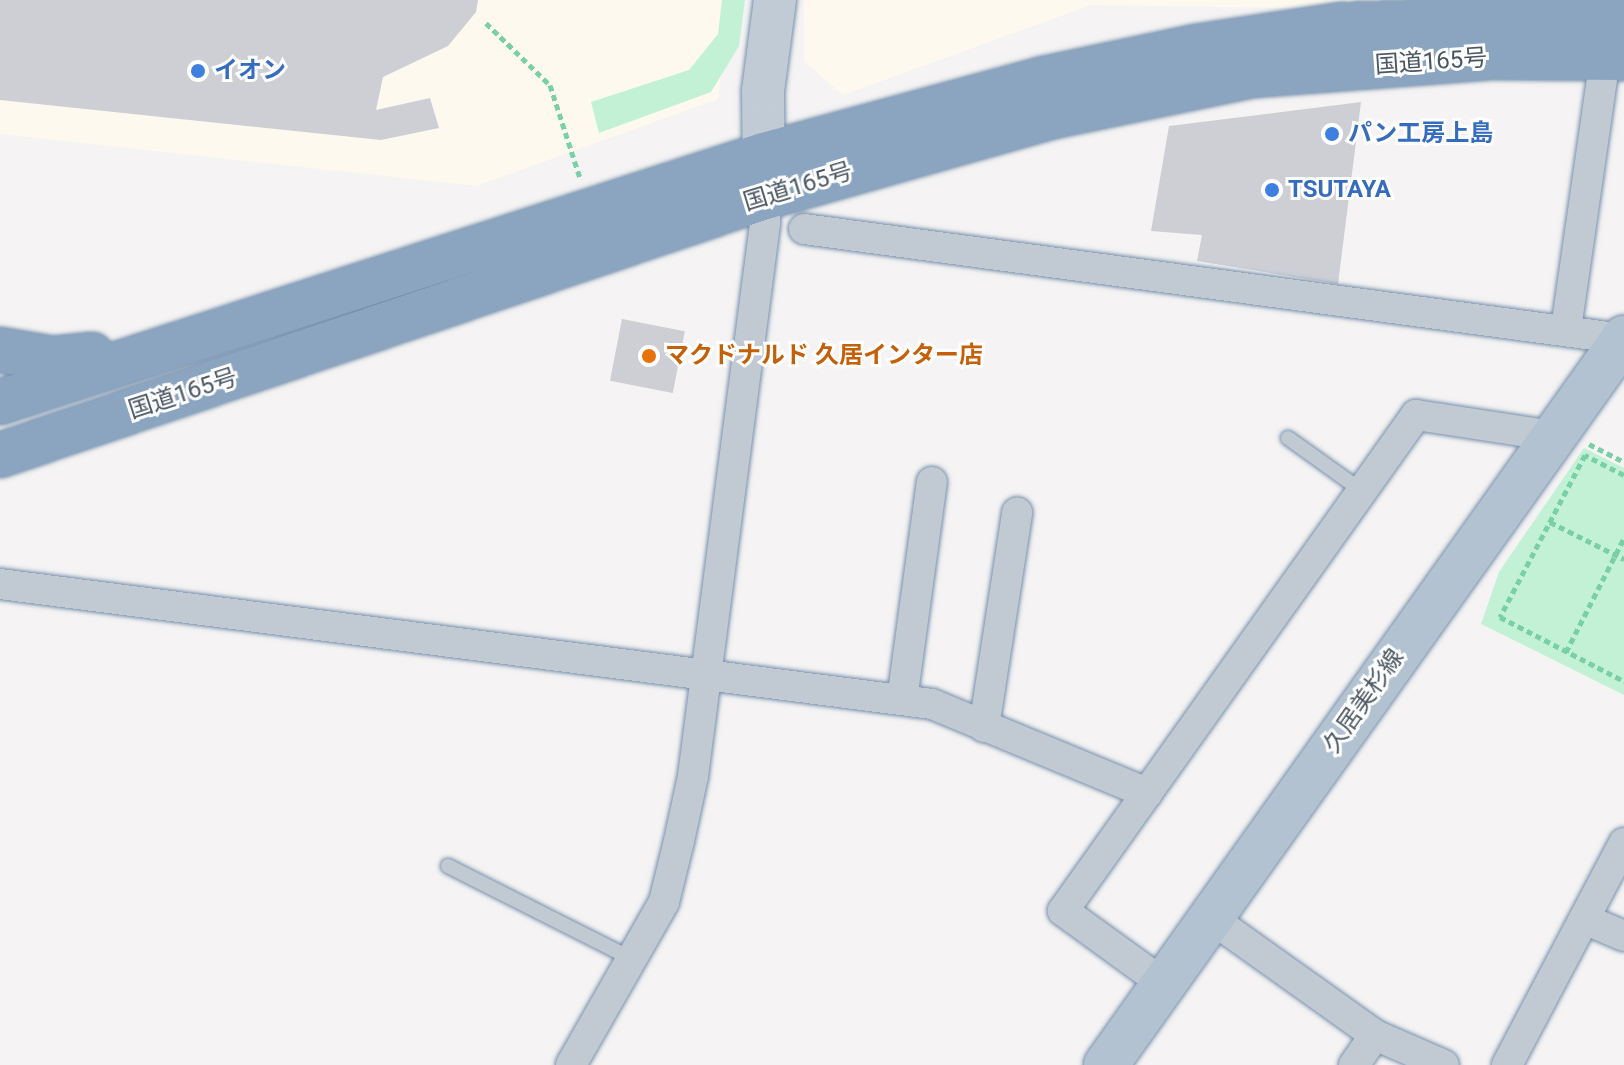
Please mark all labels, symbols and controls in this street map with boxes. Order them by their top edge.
street label: 国道165号 [1374,44,1488,80]
place label: イオン [214,57,286,85]
marker: イオン [189,62,207,80]
place label: パン工房上島 [1348,120,1492,148]
marker: パン工房上島 [1323,125,1341,143]
street label: 国道165号 [740,157,856,217]
place label: TSUTAYA [1288,176,1391,204]
marker: TSUTAYA [1263,181,1281,199]
place label: マクドナルド 久居インター店 [665,342,983,370]
marker: マクドナルド 久居インター店 [640,347,658,365]
street label: 国道165号 [125,363,241,425]
street label: 久居美杉線 [1318,644,1410,758]

